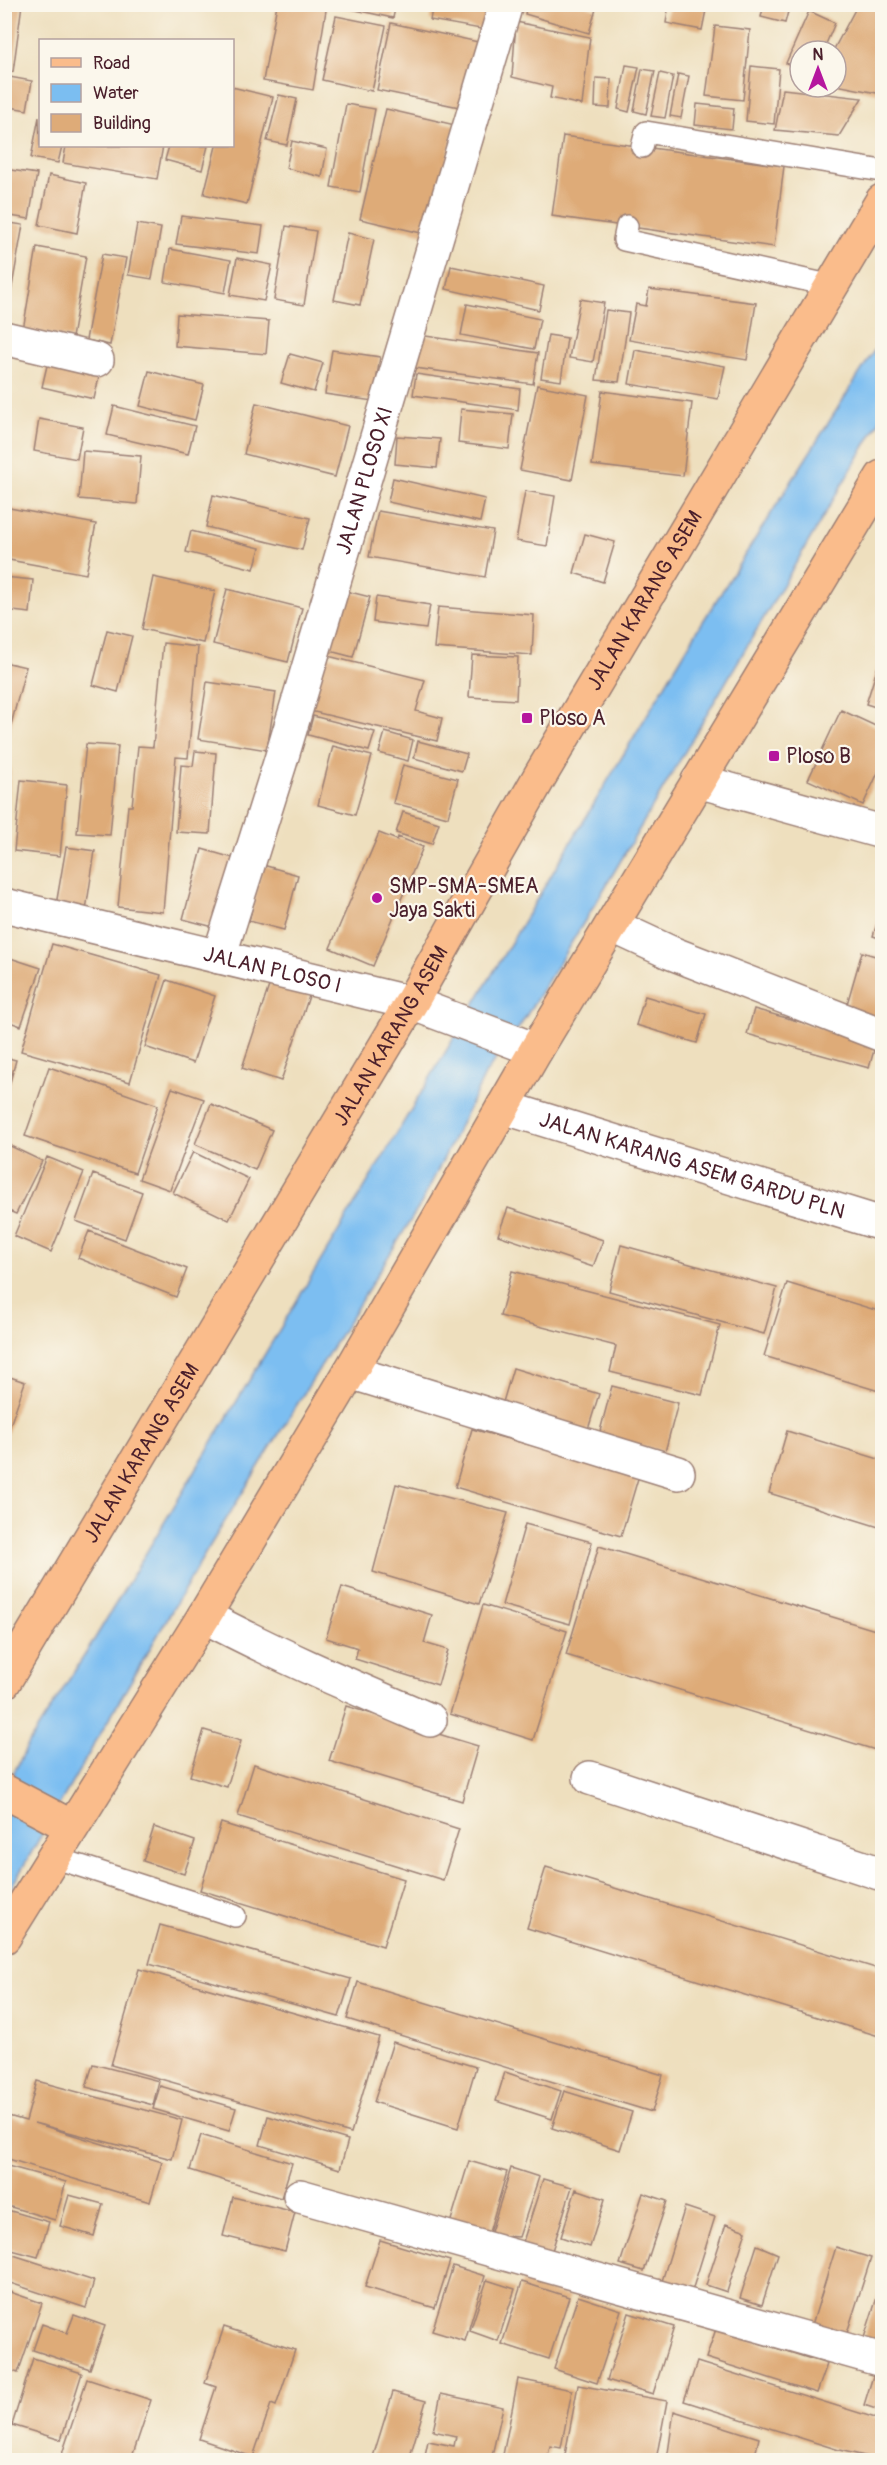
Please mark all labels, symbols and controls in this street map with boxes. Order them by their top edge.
legend [39,39,234,147]
north arrow [788,39,848,99]
text: N [813,45,824,65]
text: Road [93,52,130,75]
text: Water [93,82,139,105]
text: Building [93,112,151,135]
street label: JALAN PLOSO XI [329,404,399,558]
street label: JALAN KARANG ASEM [580,506,708,695]
place label: Ploso A [539,705,606,732]
marker: Ploso A [520,711,534,725]
place label: Ploso B [786,743,851,770]
marker: Ploso B [767,749,781,763]
place label: SMP-SMA-SMEA Jaya Sakti [389,873,539,924]
marker: SMP-SMA-SMEA Jaya Sakti [370,891,384,905]
street label: JALAN PLOSO I [201,940,344,999]
street label: JALAN KARANG ASEM [327,941,454,1131]
street label: JALAN KARANG ASEM GARDU PLN [536,1106,848,1225]
street label: JALAN KARANG ASEM [77,1358,205,1548]

